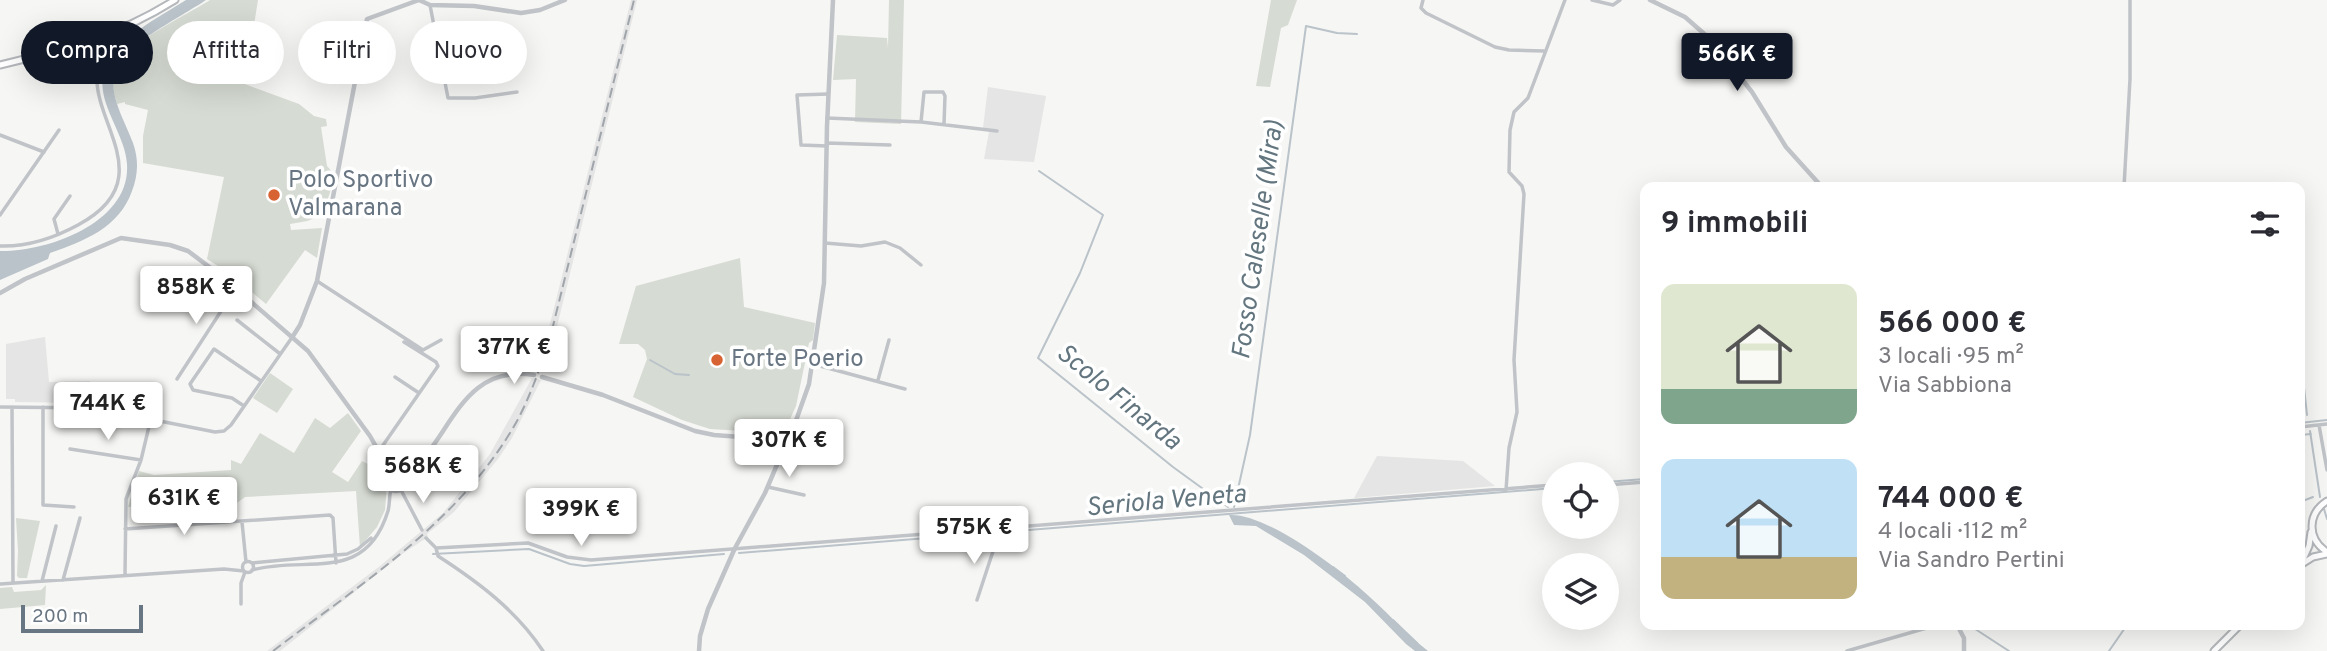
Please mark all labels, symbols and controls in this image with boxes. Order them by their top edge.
chip: Compra [21,21,153,84]
chip: Affitta [167,21,284,84]
chip: Filtri [298,21,396,84]
chip: Nuovo [410,21,527,84]
pin: 566K € [1680,34,1794,93]
text: 566K € [1698,41,1776,70]
water label: Fosso Caleselle (Mira) [1226,118,1292,362]
place label: Polo Sportivo Valmarana [288,166,433,224]
marker: Polo Sportivo Valmarana [266,187,282,203]
icon: filters [2246,205,2284,243]
text: 9 immobili [1661,206,1808,243]
pin: 858K € [139,266,253,326]
text: 858K € [156,274,236,303]
text: 566 000 € [1878,306,2027,343]
icon: home [1717,312,1801,396]
pin: 377K € [457,326,571,386]
text: 377K € [477,334,551,363]
water label: Scolo Finarda [1049,337,1188,459]
text: 3 locali · 95 m² [1878,343,2024,372]
place label: Forte Poerio [731,345,864,375]
marker: Forte Poerio [709,352,725,368]
text: Via Sabbiona [1878,372,2012,401]
pin: 744K € [51,382,165,442]
text: 744K € [70,390,146,419]
pin: 307K € [732,420,846,479]
text: 307K € [750,427,828,456]
pin: 568K € [366,446,480,505]
text: 568K € [383,453,463,482]
map controls [1542,462,1619,630]
button: locate [1542,462,1619,539]
pin: 631K € [127,477,241,537]
water label: Seriola Veneta [1085,479,1248,525]
text: 744 000 € [1878,481,2024,518]
text: 631K € [147,485,221,514]
icon: home [1717,487,1801,571]
pin: 399K € [524,489,638,548]
text: 399K € [542,496,620,525]
pin: 575K € [917,506,1031,566]
text: 575K € [935,514,1013,543]
text: 4 locali · 112 m² [1878,518,2027,547]
text: Via Sandro Pertini [1878,547,2065,576]
button: layers [1542,553,1619,630]
scale bar [21,602,144,634]
text: 200 m [32,605,88,629]

